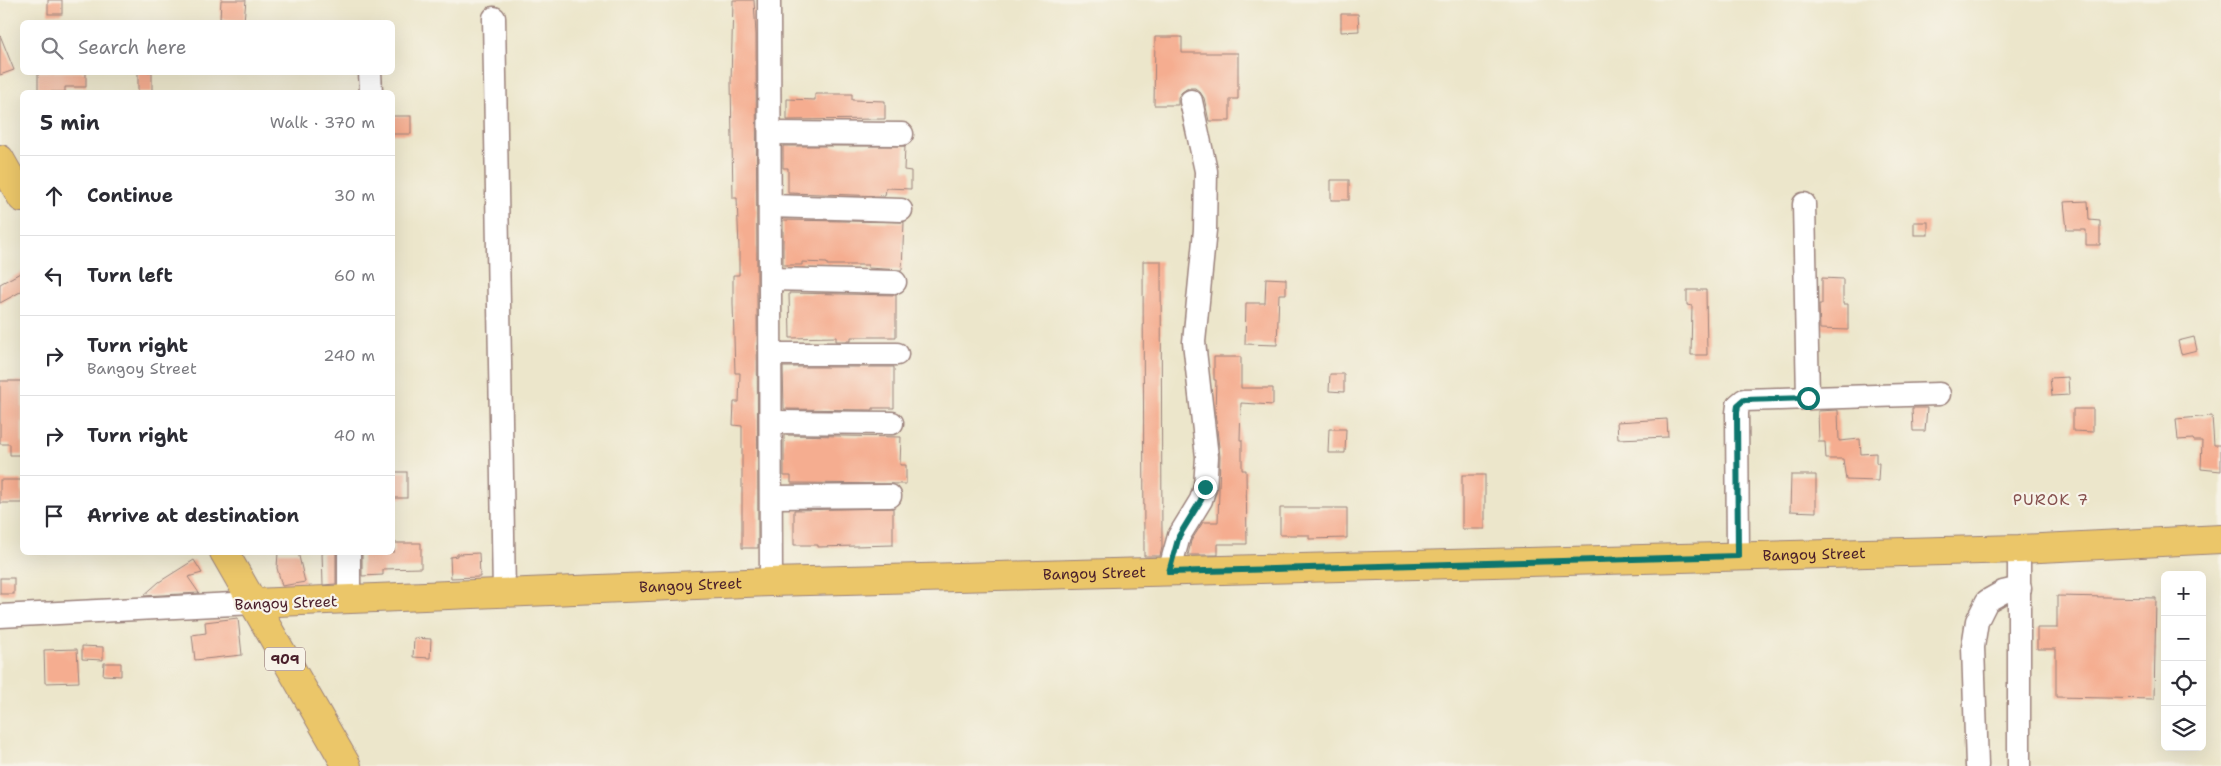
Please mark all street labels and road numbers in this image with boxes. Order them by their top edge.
street label: Bangoy Street [1762,543,1866,566]
street label: Bangoy Street [1043,562,1146,585]
street label: Bangoy Street [639,573,743,597]
street label: Bangoy Street [234,591,338,615]
road number: 909 [265,648,305,671]

